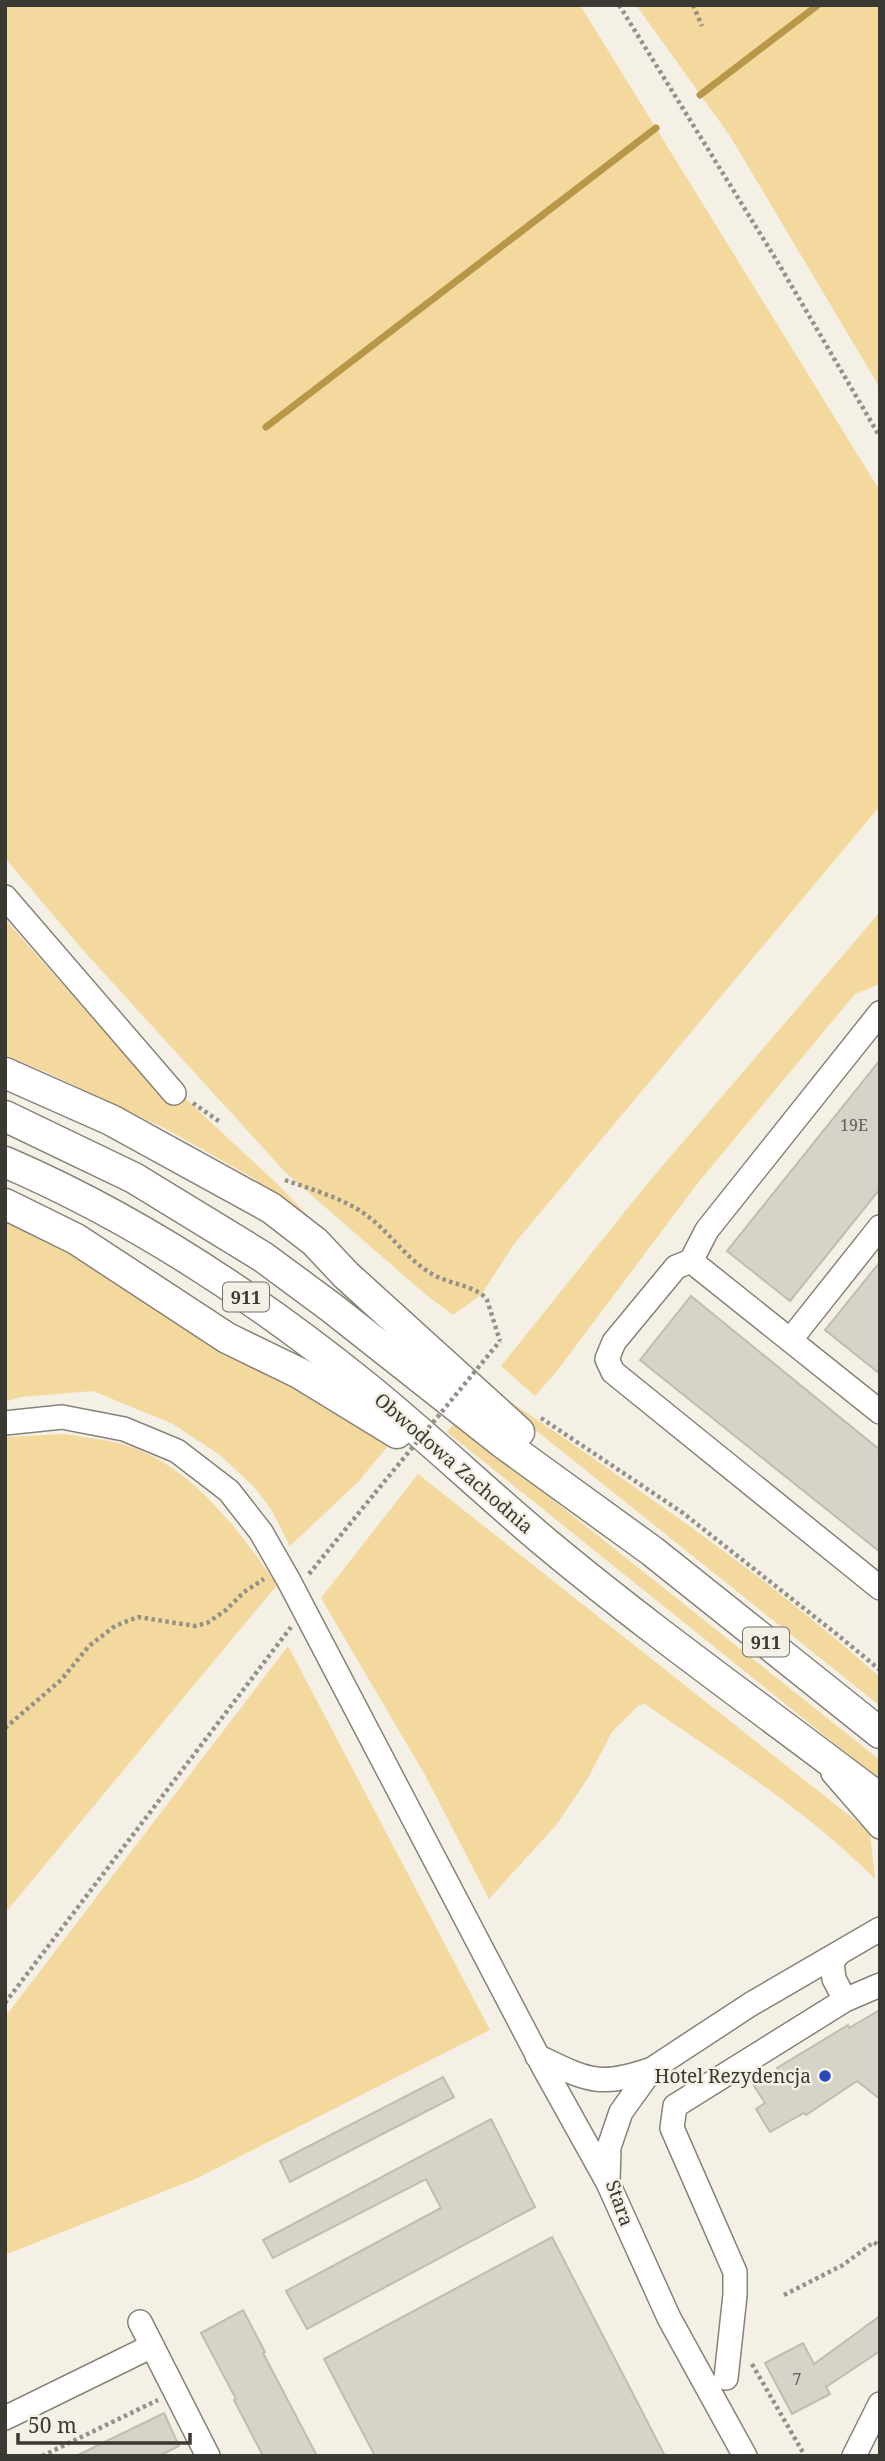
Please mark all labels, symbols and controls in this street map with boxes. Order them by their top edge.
house number: 19E [840,1114,868,1136]
road number: 911 [223,1282,269,1312]
street label: Obwodowa Zachodnia [369,1387,539,1539]
road number: 911 [743,1628,789,1657]
place label: Hotel Rezydencja [654,2063,811,2089]
marker: Hotel Rezydencja [817,2068,833,2084]
street label: Stara [600,2176,640,2230]
house number: 7 [793,2368,802,2390]
scale bar [18,2402,189,2446]
text: 50 m [28,2411,77,2439]

